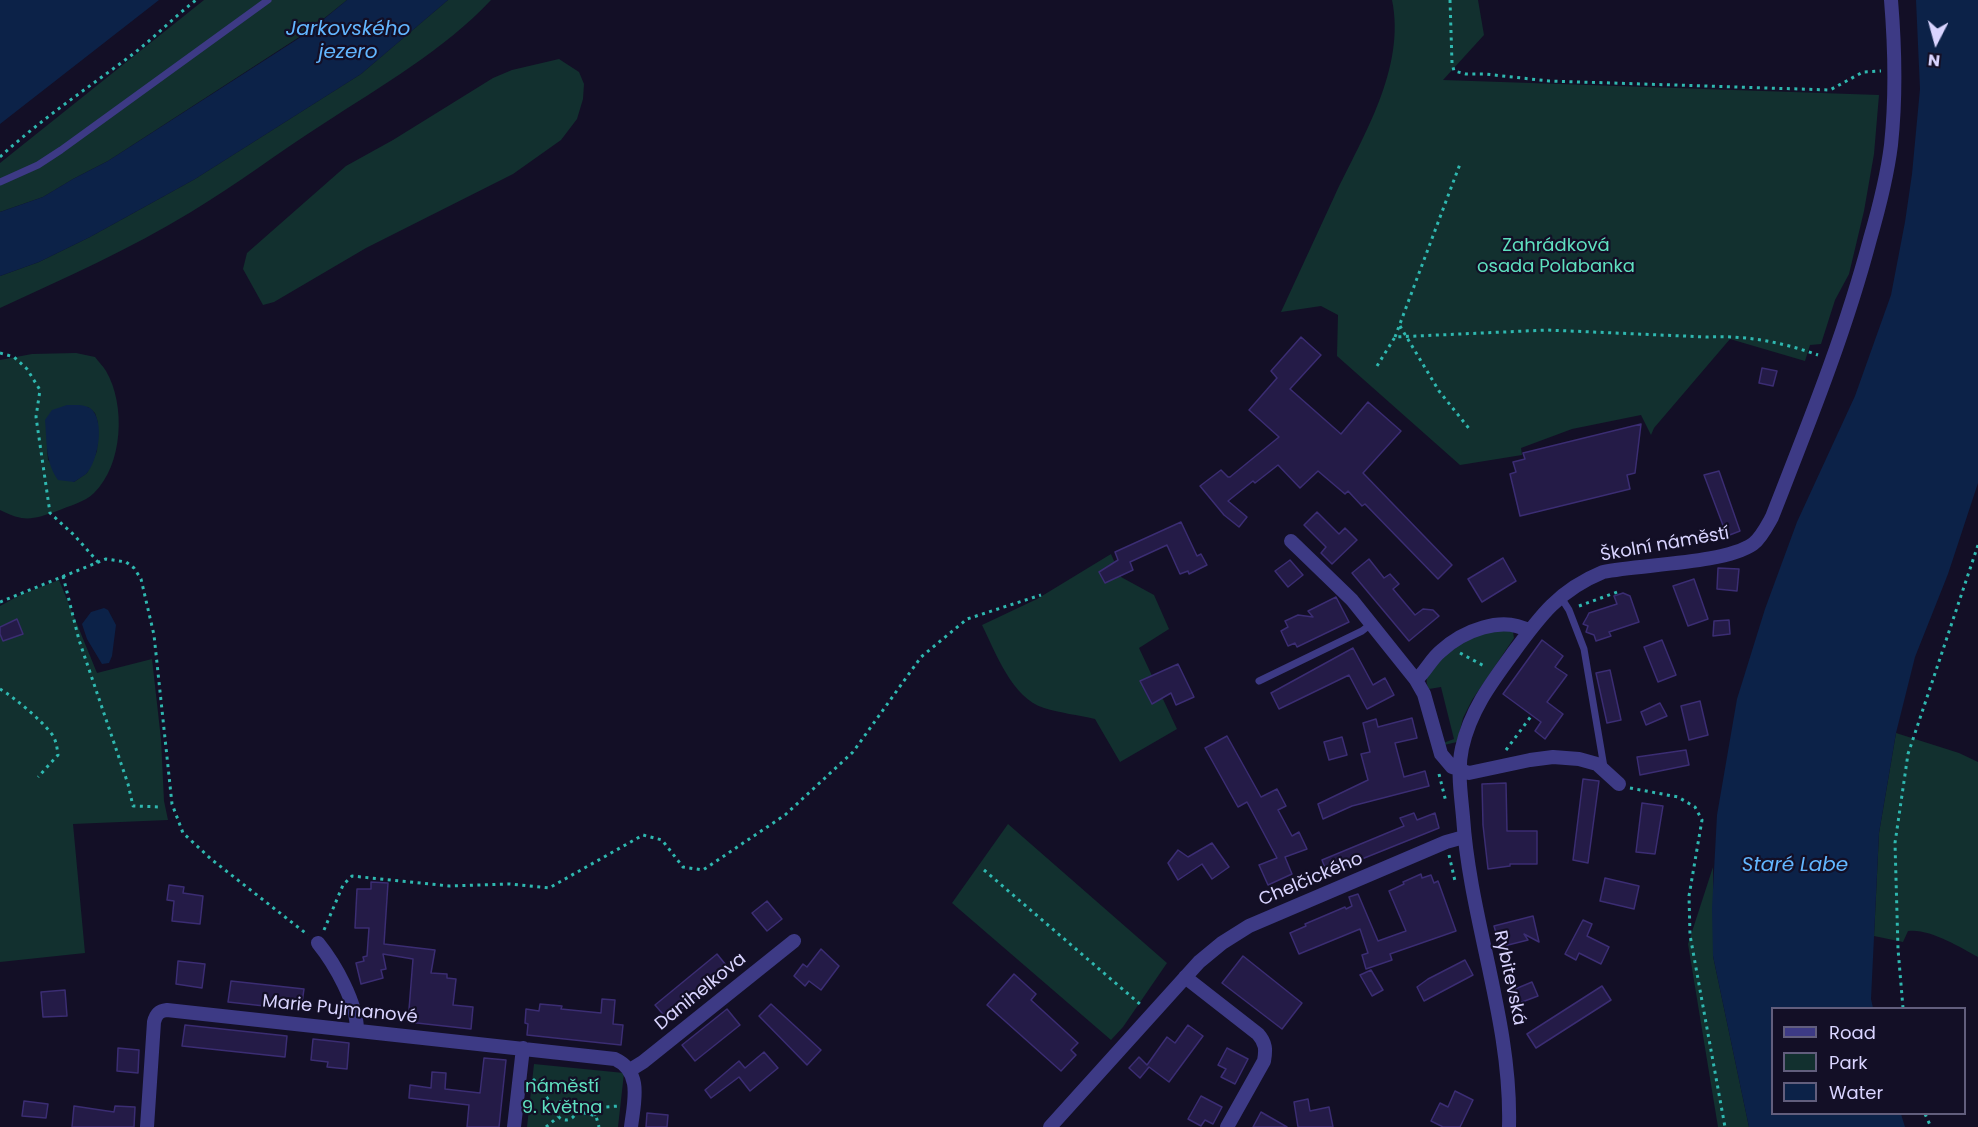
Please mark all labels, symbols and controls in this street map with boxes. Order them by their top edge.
north arrow [1906,12,1966,72]
water label: Jarkovského jezero [286,18,410,65]
text: N [1927,48,1941,72]
park label: Zahrádková osada Polabanka [1477,235,1635,278]
street label: Školní náměstí [1599,523,1731,567]
street label: Chelčického [1256,848,1366,912]
water label: Staré Labe [1742,854,1848,878]
street label: Rybitevská [1488,929,1530,1027]
street label: Danihelkova [651,949,751,1035]
street label: Marie Pujmanové [261,991,419,1029]
legend [1771,1007,1966,1115]
text: Road [1829,1020,1876,1045]
text: Park [1829,1050,1868,1075]
park label: náměstí 9. května [522,1076,602,1118]
text: Water [1829,1080,1883,1105]

